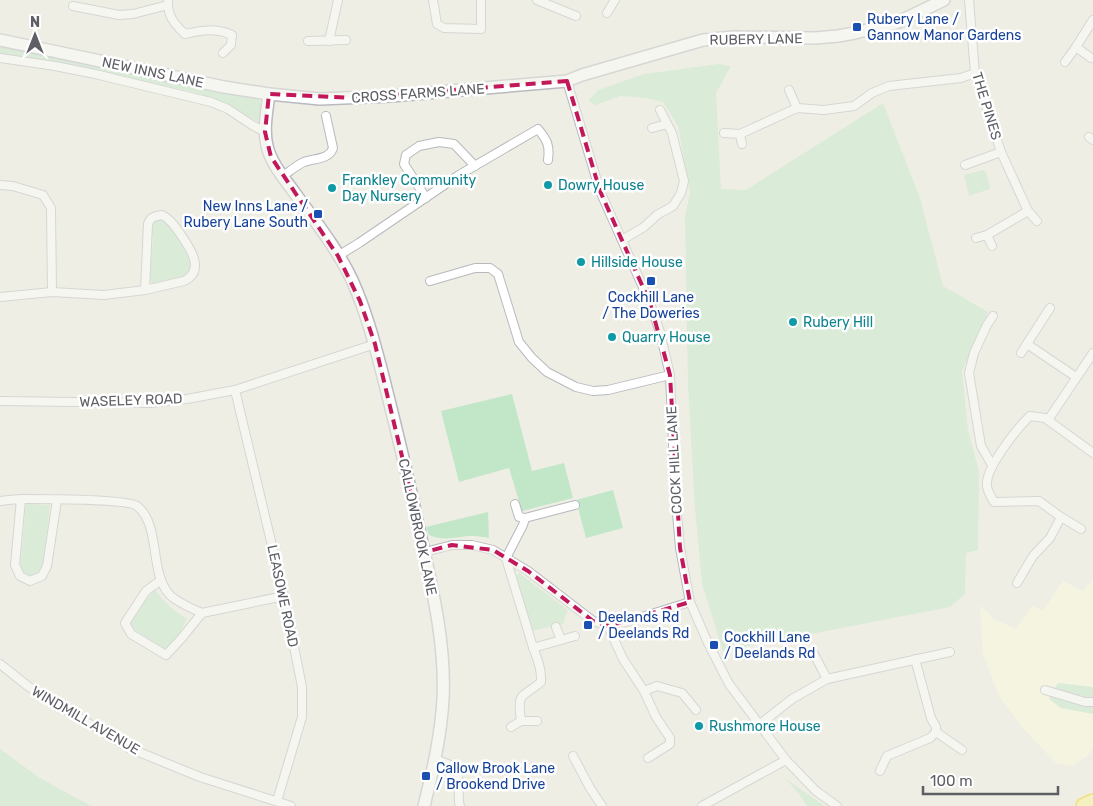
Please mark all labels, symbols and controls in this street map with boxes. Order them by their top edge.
north arrow [10,10,60,60]
place label: Rubery Lane / Gannow Manor Gardens [867,11,1021,44]
text: N [30,14,40,31]
marker: Rubery Lane / Gannow Manor Gardens [851,21,863,33]
street label: RUBERY LANE [709,30,803,49]
street label: NEW INNS LANE [100,53,205,92]
street label: THE PINES [968,70,1005,142]
street label: CROSS FARMS LANE [351,80,485,107]
place label: Frankley Community Day Nursery [342,172,476,205]
place label: Dowry House [558,177,644,194]
marker: Dowry House [542,179,554,191]
marker: Frankley Community Day Nursery [326,182,338,194]
place label: New Inns Lane / Rubery Lane South [184,198,308,231]
marker: New Inns Lane / Rubery Lane South [312,208,324,220]
place label: Hillside House [591,254,683,271]
marker: Hillside House [575,256,587,268]
marker: Cockhill Lane / The Doweries [645,275,657,287]
place label: Cockhill Lane / The Doweries [602,289,700,322]
place label: Rubery Hill [803,314,873,331]
marker: Rubery Hill [787,316,799,328]
place label: Quarry House [622,329,711,346]
marker: Quarry House [606,331,618,343]
street label: WASELEY ROAD [79,390,183,411]
street label: COCK HILL LANE [663,406,686,514]
street label: CALLOWBROOK LANE [395,457,440,597]
street label: LEASOWE ROAD [263,543,302,649]
place label: Deelands Rd / Deelands Rd [598,609,689,642]
marker: Deelands Rd / Deelands Rd [582,619,594,631]
place label: Cockhill Lane / Deelands Rd [724,629,815,662]
marker: Cockhill Lane / Deelands Rd [708,639,720,651]
street label: WINDMILL AVENUE [29,683,143,758]
place label: Rushmore House [709,718,821,735]
marker: Rushmore House [693,720,705,732]
place label: Callow Brook Lane / Brookend Drive [436,760,555,793]
scale bar [923,764,1058,796]
marker: Callow Brook Lane / Brookend Drive [420,770,432,782]
text: 100 m [930,772,972,790]

